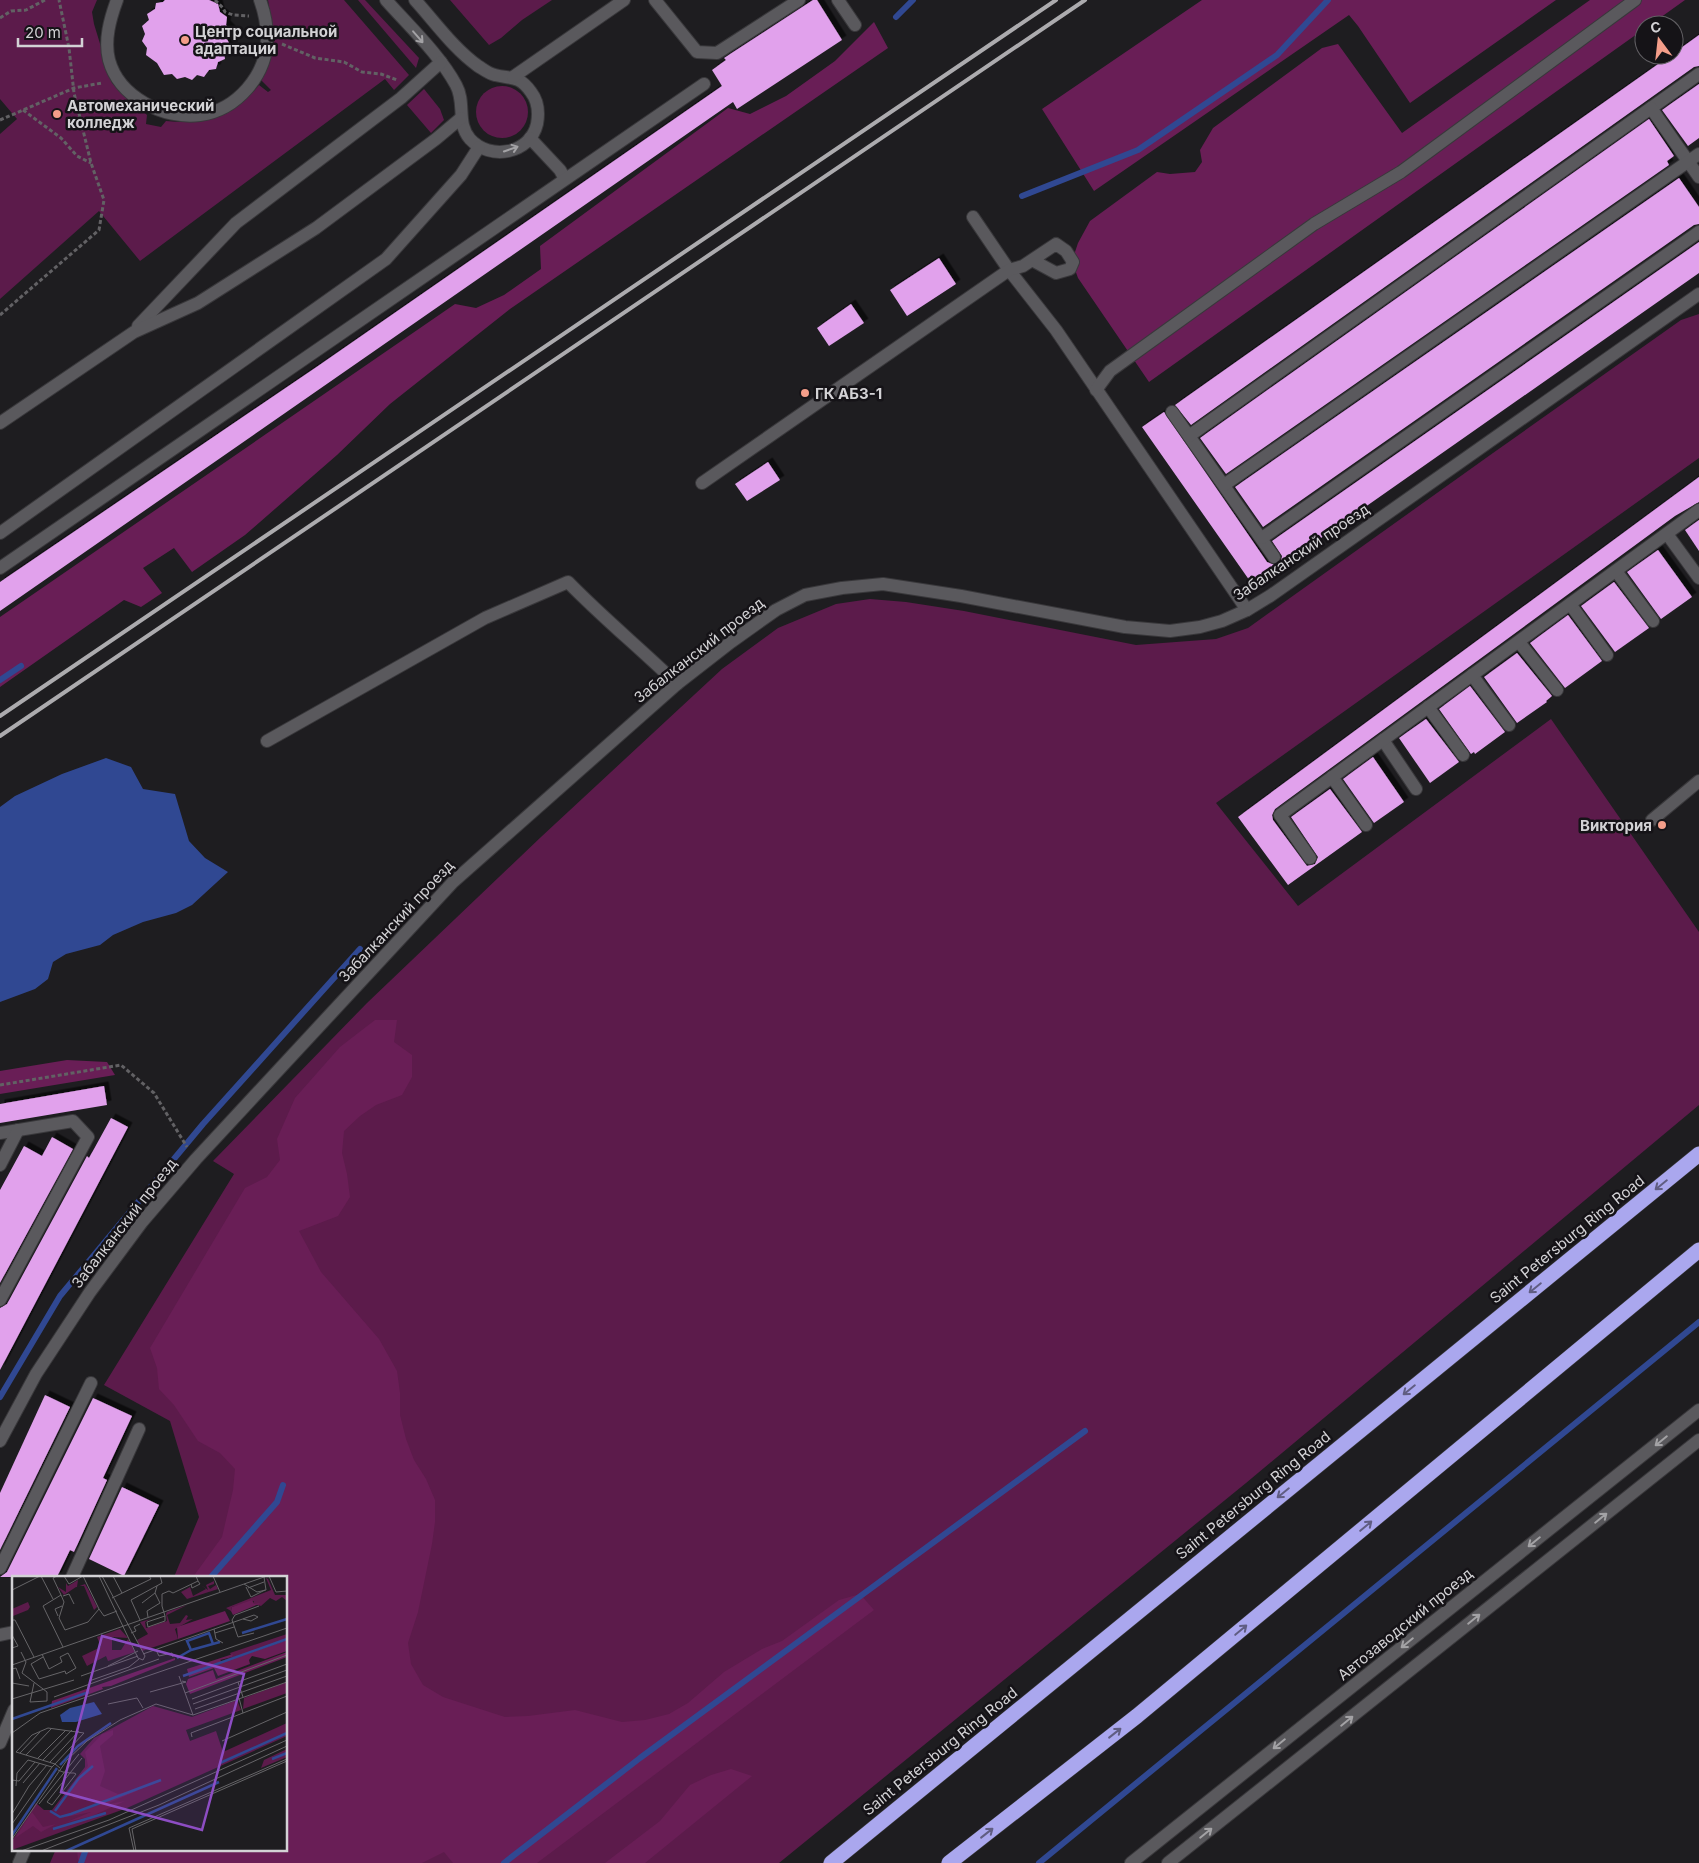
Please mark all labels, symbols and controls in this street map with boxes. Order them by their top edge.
scale bar [18,15,81,47]
north arrow [1634,15,1684,65]
text: С [1648,17,1663,37]
place label: Центр социальной адаптации [195,22,337,58]
text: 20 m [25,23,61,42]
one-way arrow [413,30,424,43]
marker: Центр социальной адаптации [179,34,191,46]
place label: Автомеханический колледж [67,96,214,132]
marker: Автомеханический колледж [51,108,63,120]
one-way arrow [503,144,519,154]
place label: ГК АБЗ-1 [815,384,882,403]
marker: ГК АБЗ-1 [799,387,811,399]
street label: Забалканский проезд [1229,499,1373,605]
street label: Забалканский проезд [630,593,768,707]
place label: Виктория [1580,816,1652,835]
marker: Виктория [1656,819,1668,831]
street label: Забалканский проезд [334,856,458,986]
street label: Забалканский проезд [67,1154,181,1292]
street label: Saint Petersburg Ring Road [1486,1171,1648,1307]
one-way arrow [1655,1180,1668,1191]
one-way arrow [1529,1282,1542,1293]
one-way arrow [1403,1385,1416,1396]
street label: Saint Petersburg Ring Road [1172,1427,1334,1563]
one-way arrow [1655,1435,1668,1446]
one-way arrow [1277,1487,1290,1498]
one-way arrow [1594,1513,1607,1524]
one-way arrow [1359,1521,1372,1532]
one-way arrow [1527,1537,1541,1547]
street label: Автозаводский проезд [1334,1564,1476,1684]
inset map [12,1576,288,1850]
one-way arrow [1467,1614,1480,1625]
one-way arrow [1234,1624,1247,1635]
one-way arrow [1400,1638,1413,1649]
street label: Saint Petersburg Ring Road [859,1683,1021,1819]
one-way arrow [1340,1715,1353,1726]
one-way arrow [1108,1728,1122,1738]
one-way arrow [1273,1739,1286,1750]
one-way arrow [1199,1827,1212,1838]
one-way arrow [980,1828,994,1838]

